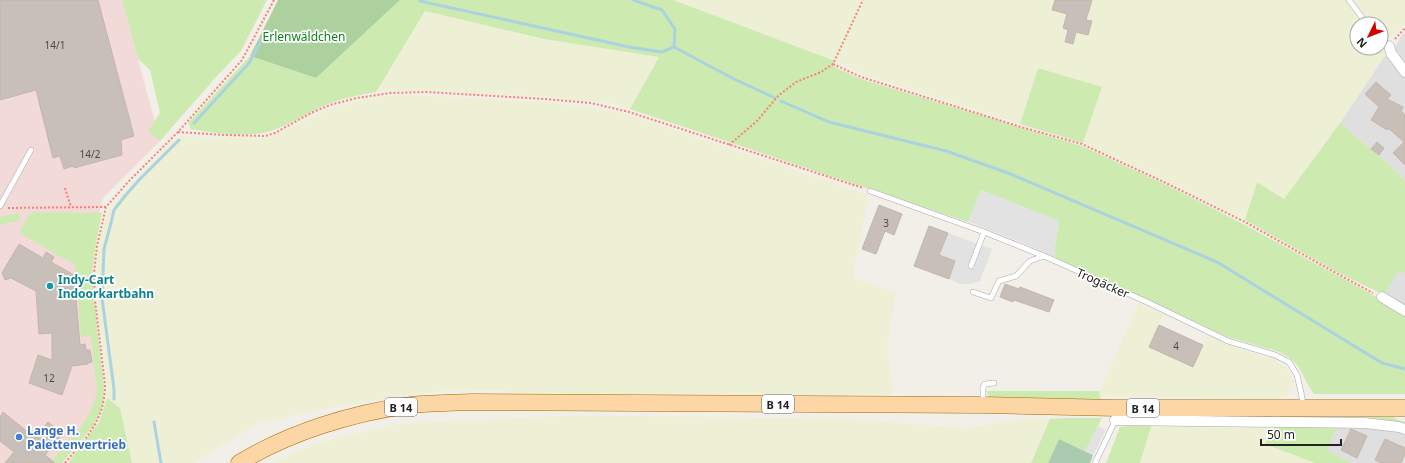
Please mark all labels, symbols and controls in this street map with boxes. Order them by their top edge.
north arrow [1349,16,1389,56]
park label: Erlenwäldchen [263,28,345,45]
text: N [1353,35,1370,52]
house number: 14/1 [45,38,65,52]
house number: 14/2 [80,147,101,161]
house number: 3 [883,216,889,230]
street label: Trogäcker [1074,264,1132,302]
place label: Indy-Cart Indoorkartbahn [58,271,154,302]
marker: Indy-Cart Indoorkartbahn [45,281,55,291]
house number: 4 [1173,339,1179,353]
house number: 12 [43,371,55,385]
road number: B 14 [762,395,794,413]
road number: B 14 [385,398,417,416]
road number: B 14 [1127,399,1159,417]
scale bar [1261,421,1341,447]
place label: Lange H. Palettenvertrieb [27,422,126,453]
text: 50 m [1267,426,1295,443]
marker: Lange H. Palettenvertrieb [14,432,24,442]

